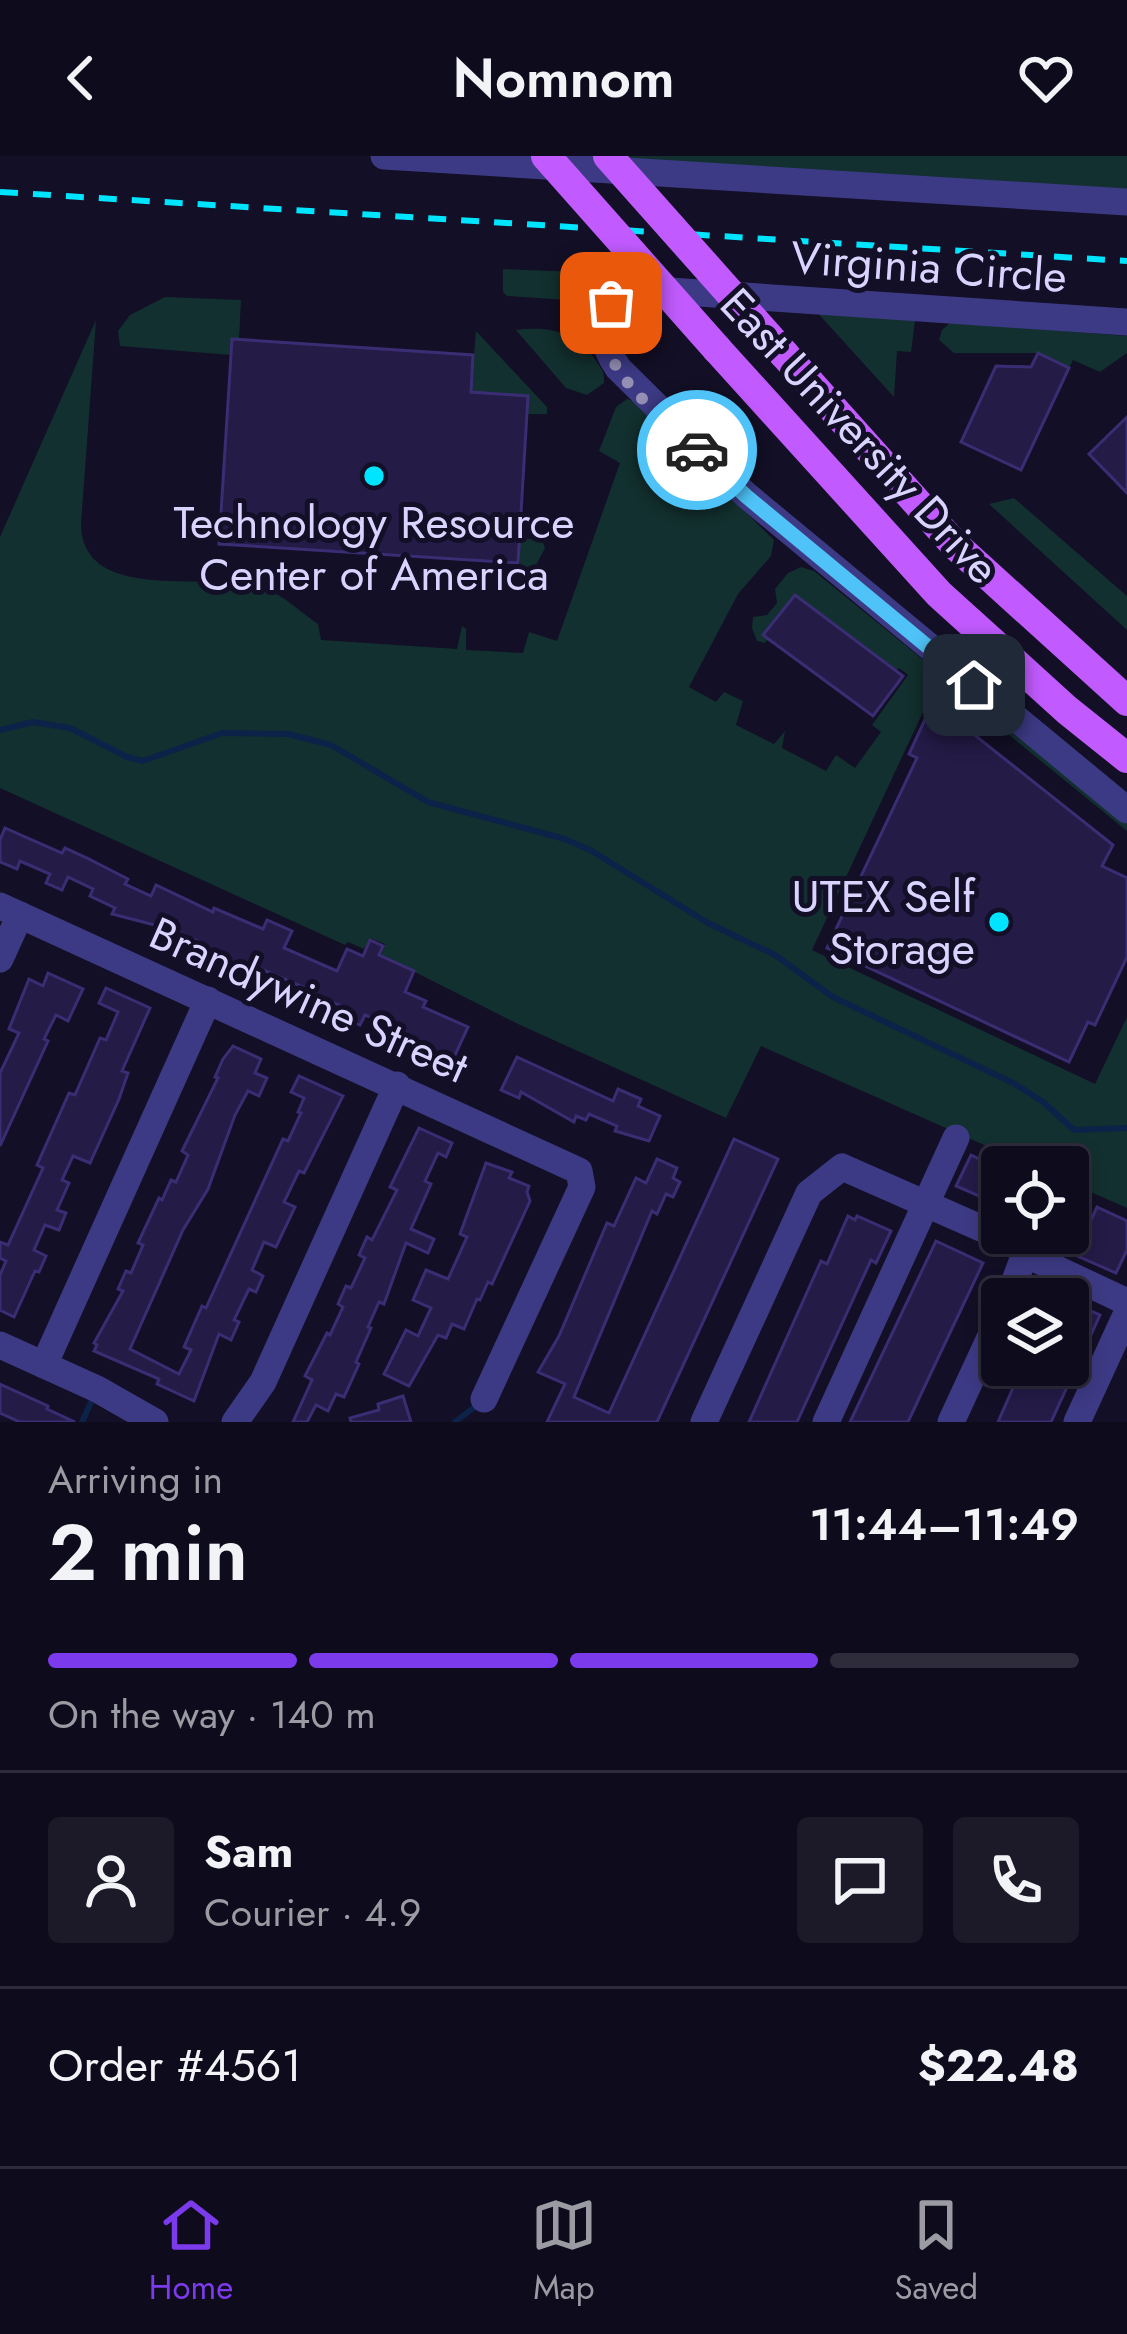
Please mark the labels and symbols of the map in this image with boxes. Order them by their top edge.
street label: Virginia Circle [789,225,1069,309]
pin [560,252,662,354]
street label: East University Drive [705,273,1015,599]
courier [637,390,757,510]
marker: Technology Resource Center of America [361,463,387,489]
place label: Technology Resource Center of America [174,490,574,607]
pin [923,634,1025,736]
place label: UTEX Self Storage [792,864,976,981]
street label: Brandywine Street [139,901,479,1099]
marker: UTEX Self Storage [986,909,1012,935]

